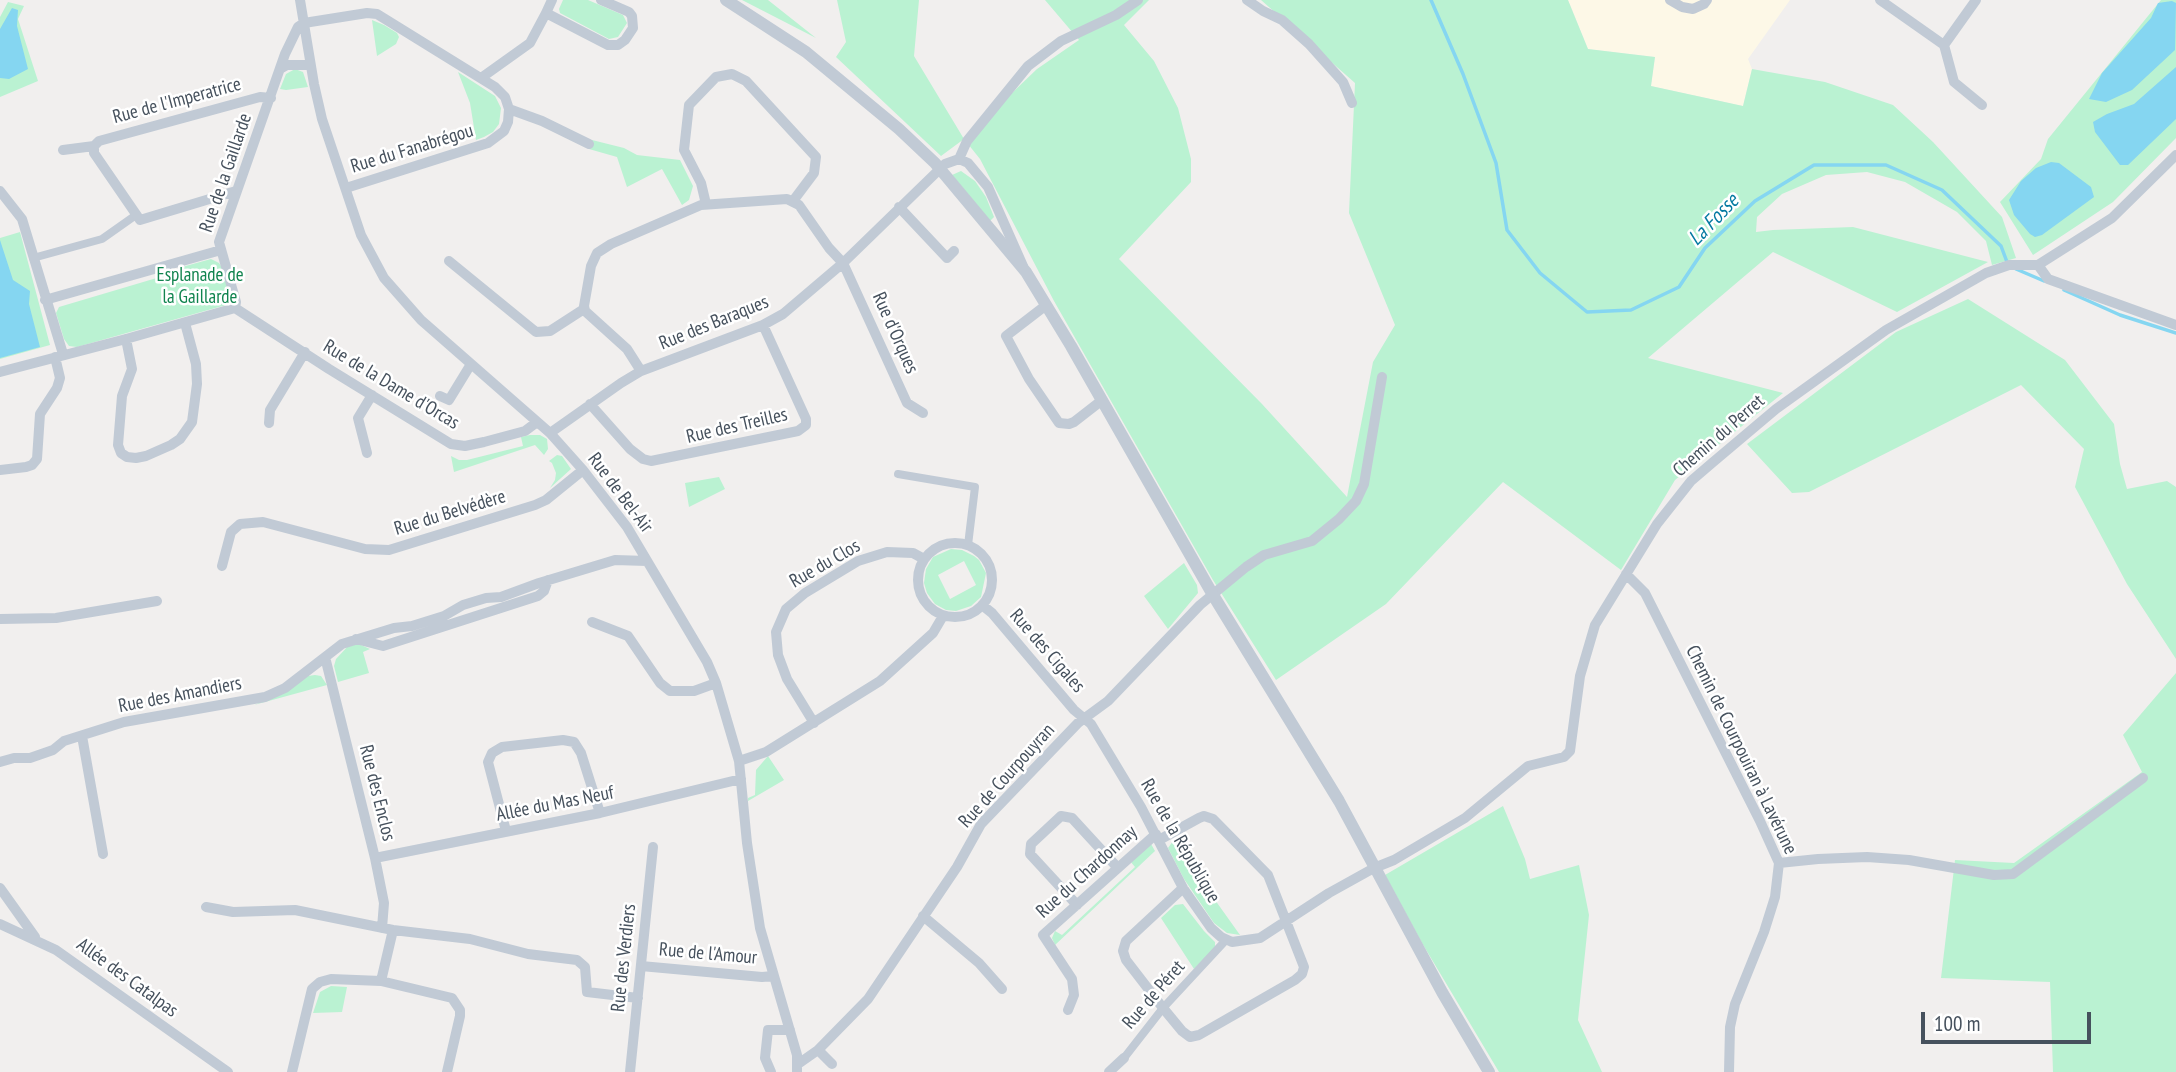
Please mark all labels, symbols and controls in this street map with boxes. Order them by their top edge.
street label: Rue de l'Imperatrice [110,73,244,129]
street label: Rue de la Gaillarde [195,111,257,235]
street label: Rue du Fanabrégou [348,120,476,178]
water label: La Fosse [1683,189,1745,251]
park label: Esplanade de la Gaillarde [157,265,243,309]
street label: Rue d'Orques [867,289,923,377]
street label: Rue des Baraques [656,291,772,355]
street label: Rue de la Dame d'Orcas [319,335,463,435]
street label: Chemin du Perret [1669,390,1769,482]
street label: Rue des Treilles [684,403,790,449]
street label: Rue de Bel-Air [583,448,657,538]
street label: Rue du Belvédère [392,485,508,541]
street label: Rue du Clos [786,535,864,593]
street label: Rue des Cigales [1005,605,1089,697]
street label: Chemin de Courpouiran à Lavérune [1680,642,1802,858]
street label: Rue des Amandiers [117,672,243,718]
street label: Rue de Courpouyran [954,719,1060,833]
street label: Rue des Enclos [354,743,400,843]
street label: Rue de la République [1135,775,1225,907]
street label: Allée du Mas Neuf [494,781,616,827]
street label: Rue du Chardonnay [1032,821,1142,923]
street label: Rue des Verdiers [607,903,641,1013]
street label: Allée des Catalpas [72,934,182,1022]
street label: Rue de l'Amour [658,938,758,970]
street label: Rue de Péret [1118,956,1190,1034]
scale bar [1924,998,2094,1042]
text: 100 m [1934,1010,1980,1037]

